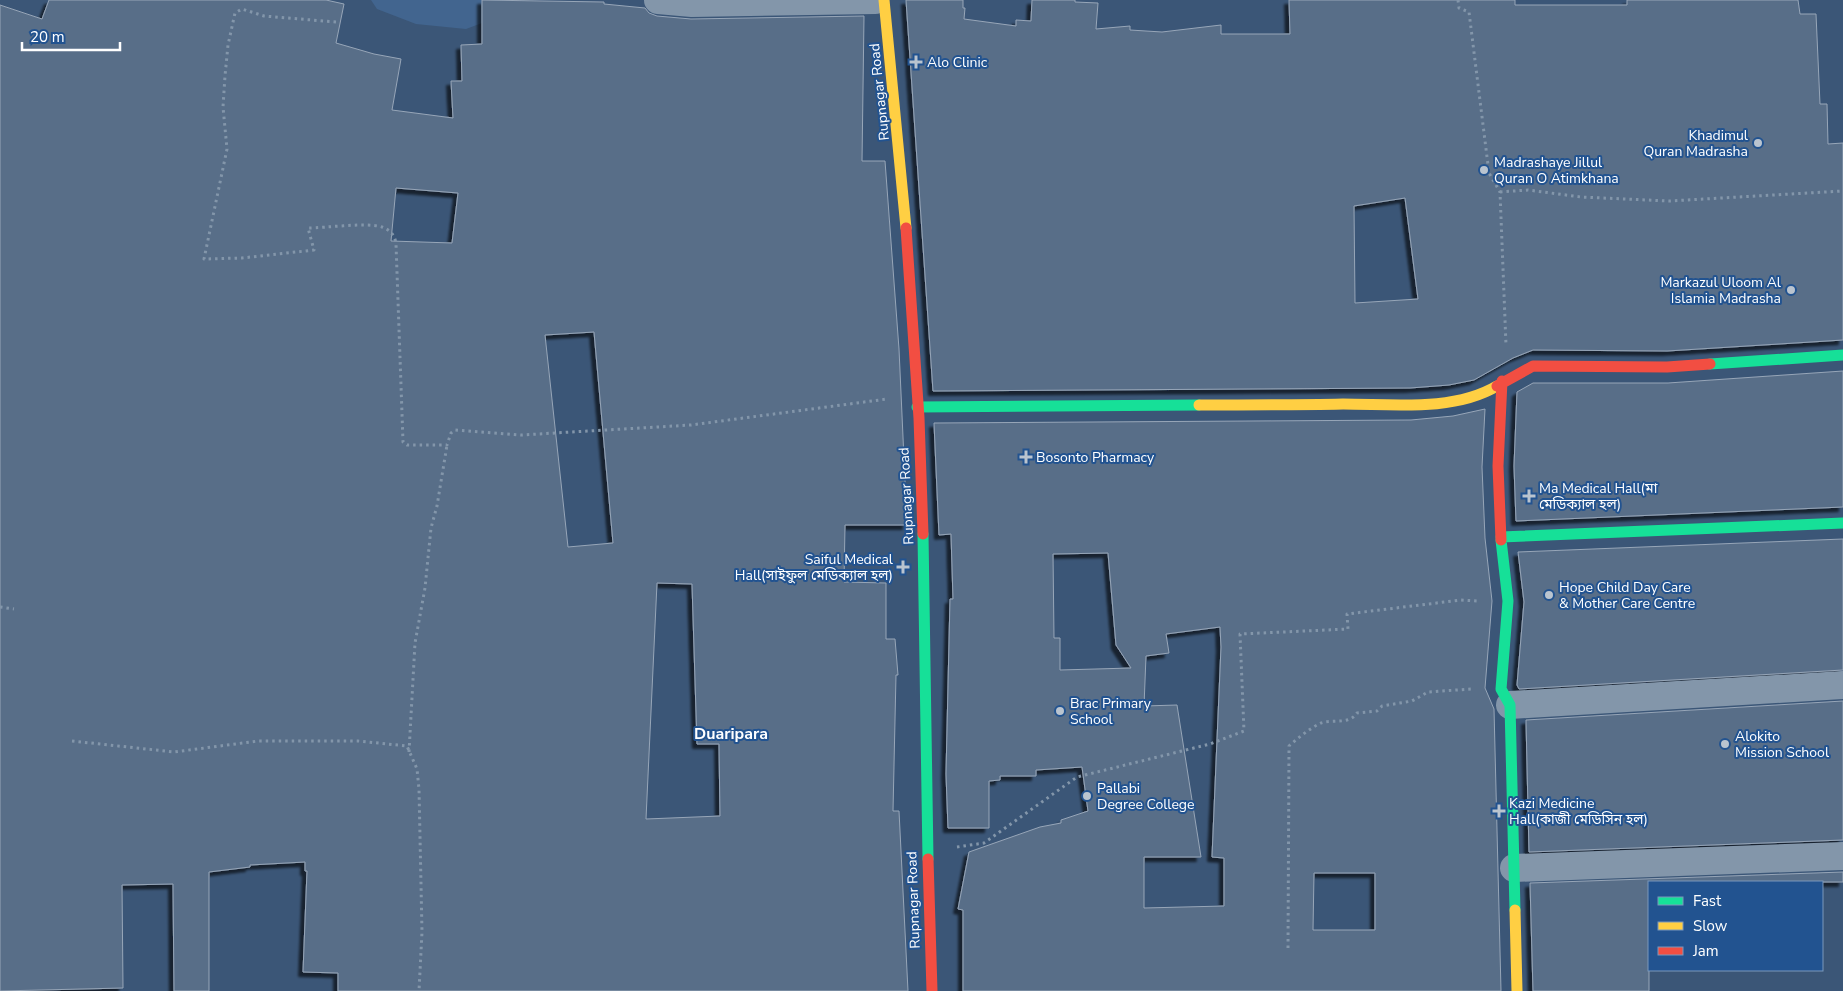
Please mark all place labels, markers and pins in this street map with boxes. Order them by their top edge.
place label: Alo Clinic [927,53,988,72]
marker: Alo Clinic [909,55,923,69]
place label: Khadimul Quran Madrasha [1643,126,1749,161]
marker: Khadimul Quran Madrasha [1752,137,1764,149]
place label: Madrashaye Jillul Quran O Atimkhana [1494,153,1619,188]
marker: Madrashaye Jillul Quran O Atimkhana [1478,164,1490,176]
place label: Markazul Uloom Al Islamia Madrasha [1660,273,1782,308]
marker: Markazul Uloom Al Islamia Madrasha [1785,284,1797,296]
place label: Bosonto Pharmacy [1036,448,1155,467]
marker: Bosonto Pharmacy [1020,451,1032,463]
place label: Ma Medical Hall(মা মেডিক্যাল হল) [1539,479,1658,514]
marker: Ma Medical Hall(মা মেডিক্যাল হল) [1523,490,1535,502]
place label: Saiful Medical Hall(সাইফুল মেডিক্যাল হল) [735,550,894,585]
marker: Saiful Medical Hall(সাইফুল মেডিক্যাল হল) [897,561,909,573]
place label: Hope Child Day Care & Mother Care Centre [1559,578,1695,613]
marker: Hope Child Day Care & Mother Care Centre [1543,589,1555,601]
place label: Brac Primary School [1070,694,1152,729]
marker: Brac Primary School [1054,705,1066,717]
place label: Alokito Mission School [1735,727,1830,762]
marker: Alokito Mission School [1719,738,1731,750]
place label: Pallabi Degree College [1097,779,1195,814]
marker: Pallabi Degree College [1081,790,1093,802]
place label: Kazi Medicine Hall(কাজী মেডিসিন হল) [1509,794,1648,829]
marker: Kazi Medicine Hall(কাজী মেডিসিন হল) [1493,805,1505,817]

